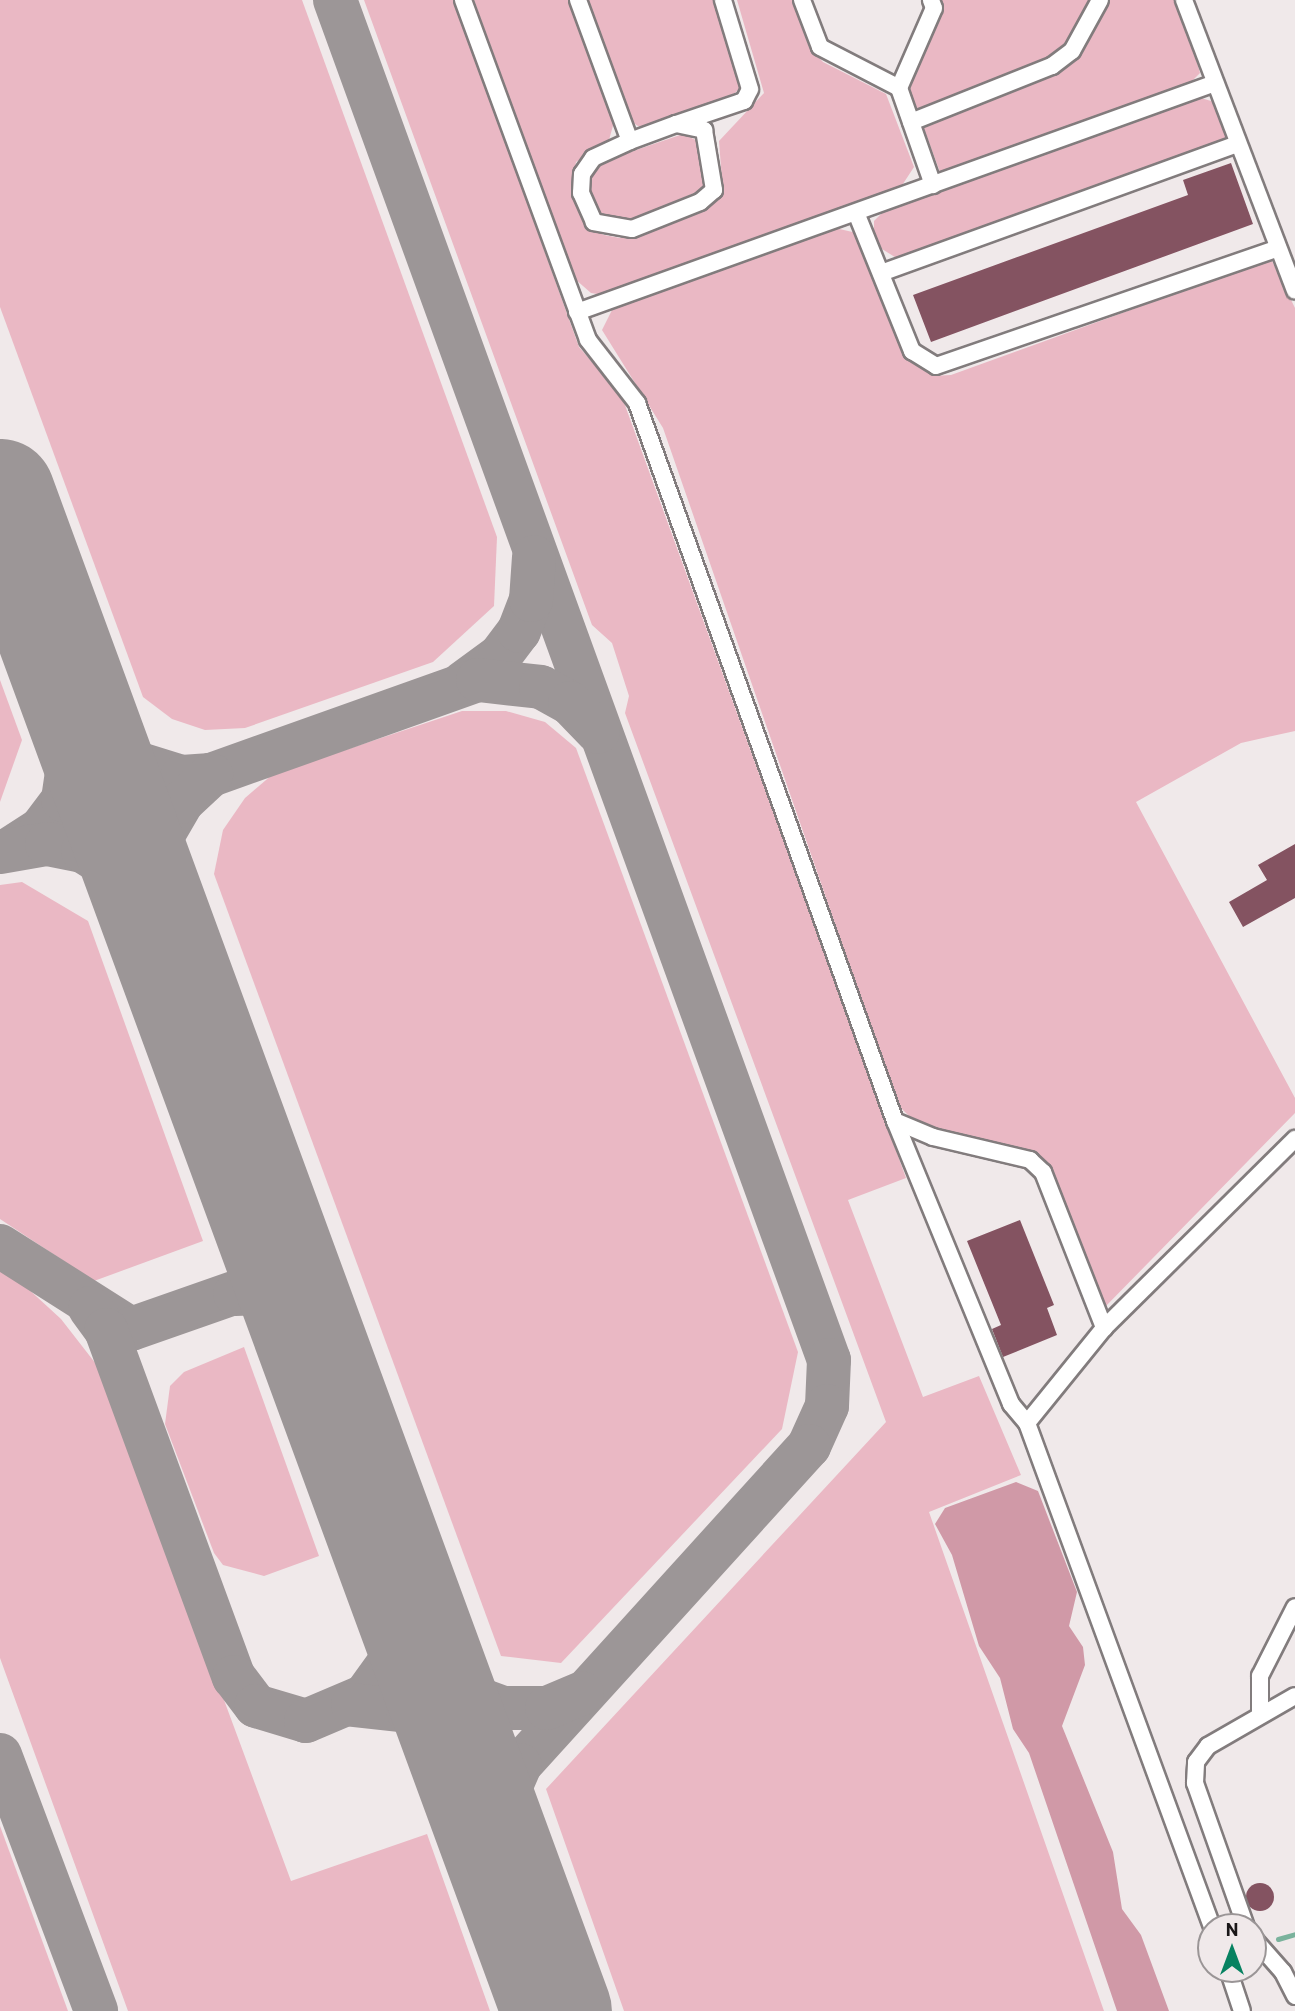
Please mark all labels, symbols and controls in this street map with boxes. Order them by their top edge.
north arrow [1197,1913,1267,1983]
text: N [1226,1917,1238,1940]

